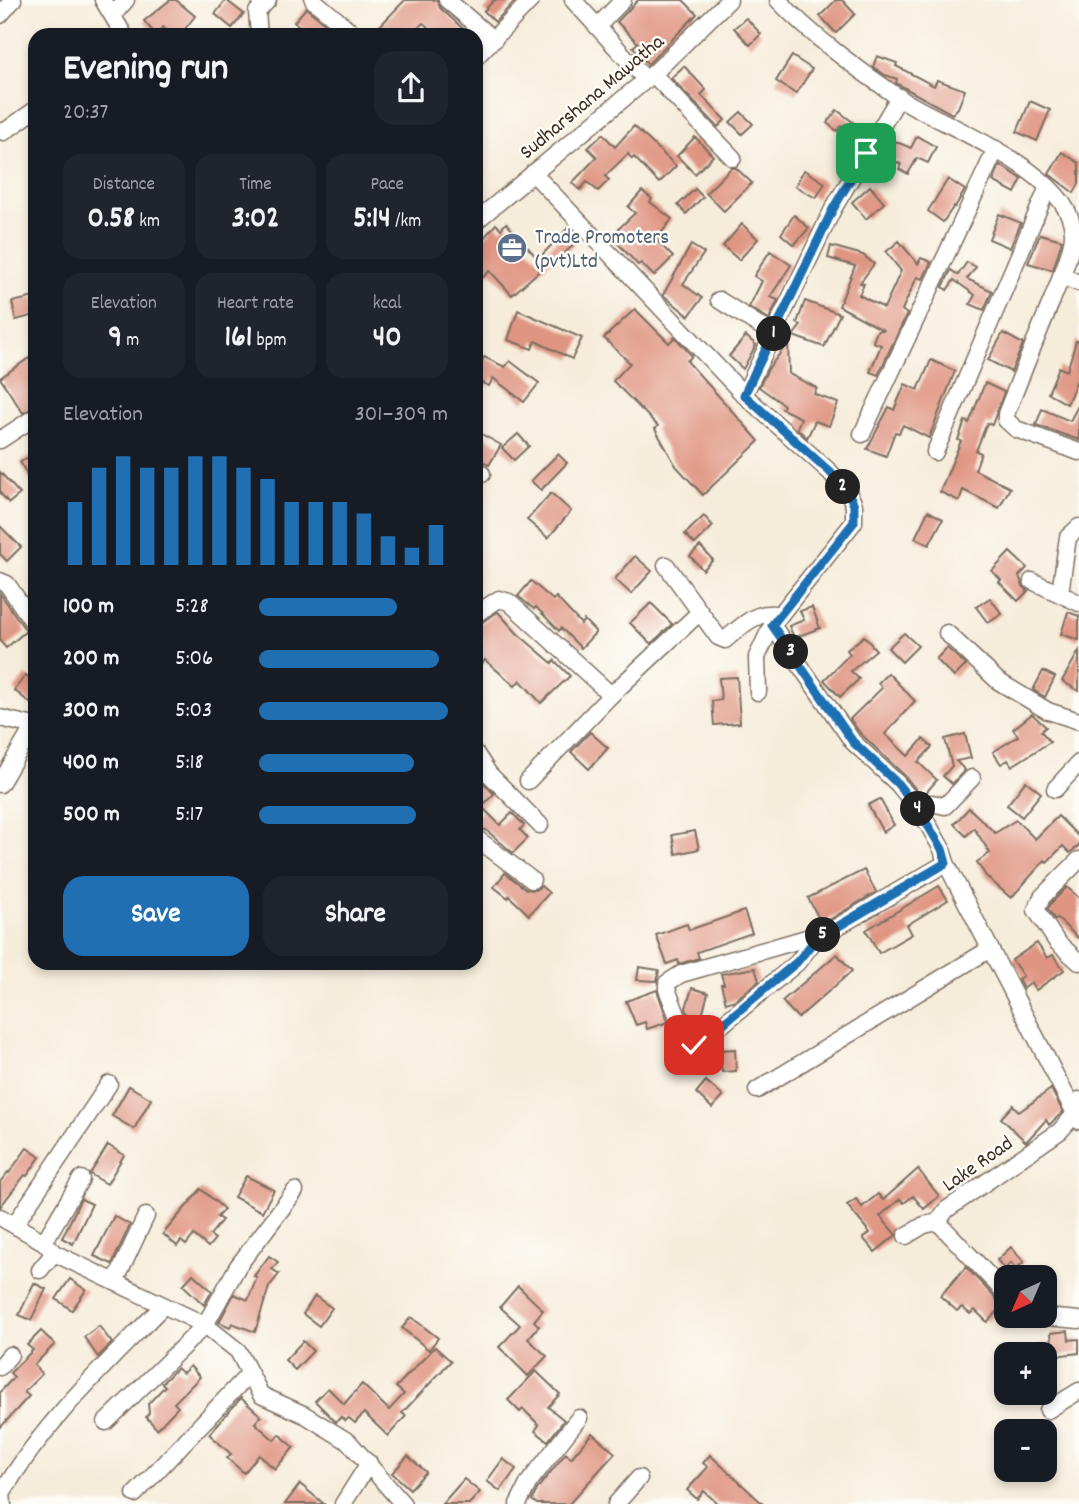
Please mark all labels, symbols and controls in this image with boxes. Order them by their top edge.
street label: Sudharshana Mawatha [514,28,673,168]
text: Evening run [63,43,228,98]
button: share [374,51,448,125]
text: 20:37 [63,97,108,130]
pin [836,123,896,183]
icon: arrive [847,134,885,172]
text: Distance [93,172,155,199]
text: Time [239,172,272,199]
text: Pace [370,172,404,199]
text: 0.58 [88,199,135,242]
text: 3:02 [232,199,279,242]
text: 5:14 [353,199,391,242]
text: km [135,209,160,236]
text: /km [391,209,421,236]
place label: Trade Promoters (pvt)Ltd [535,224,669,278]
office icon: Trade Promoters (pvt)Ltd [495,231,529,265]
text: Elevation [91,291,157,318]
text: Heart rate [217,291,294,318]
text: kcal [373,291,402,318]
pin: 1 [756,316,792,352]
text: 9 [108,318,122,361]
text: 161 [224,318,252,361]
text: 40 [373,318,402,361]
text: 1 [771,320,776,347]
text: m [122,328,139,355]
text: bpm [252,328,287,355]
text: Elevation [63,399,143,432]
text: 301–309 m [354,399,448,432]
pin: 2 [826,470,860,504]
text: 2 [838,473,847,500]
text: 100 m [63,591,114,624]
text: 5:28 [175,591,209,624]
pin: 3 [774,634,808,670]
text: 3 [786,638,795,665]
text: 200 m [63,643,119,676]
text: 5:06 [175,643,213,676]
text: 300 m [63,695,119,728]
text: 5:03 [175,695,212,728]
text: 400 m [63,747,119,780]
text: 5:18 [175,747,204,780]
pin: 4 [900,792,936,826]
text: 4 [914,795,921,822]
text: 500 m [63,799,120,832]
text: 5:17 [175,799,203,832]
button: Save [63,876,249,956]
button: Share [263,876,448,956]
pin: 5 [806,918,840,953]
text: 5 [818,921,827,948]
pin [664,1015,724,1075]
icon: check [675,1026,713,1064]
street label: Lake Road [937,1130,1020,1201]
north arrow [994,1265,1057,1328]
map controls [994,1265,1057,1482]
button: + [994,1342,1057,1405]
button: − [994,1419,1057,1482]

